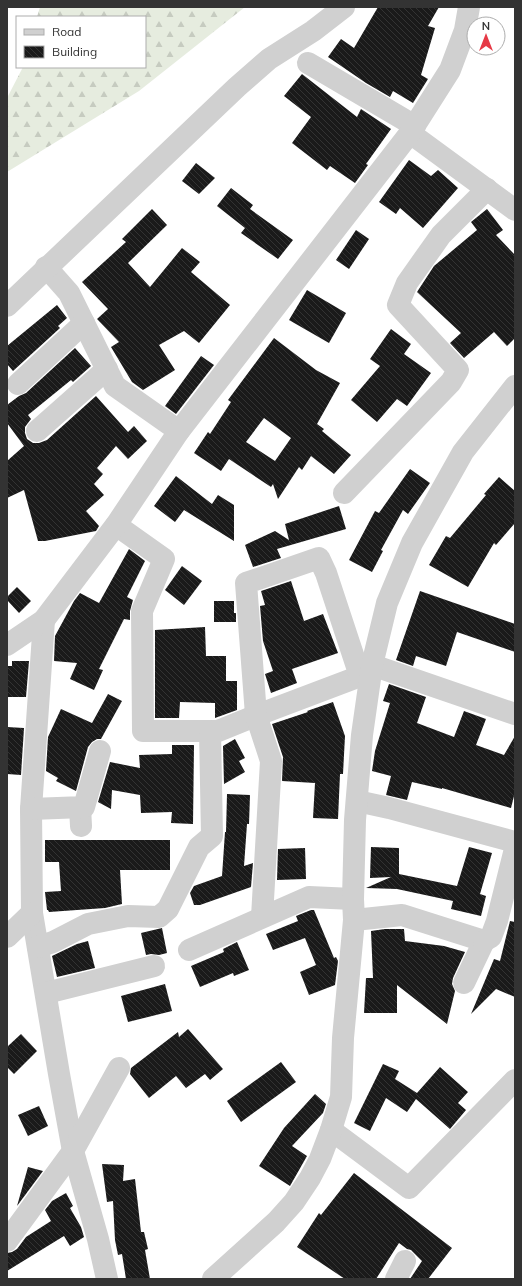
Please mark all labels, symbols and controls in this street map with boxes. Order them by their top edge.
legend [16,16,146,68]
north arrow [466,16,506,56]
text: N [482,19,490,33]
text: Road [52,24,81,39]
text: Building [52,44,97,59]

